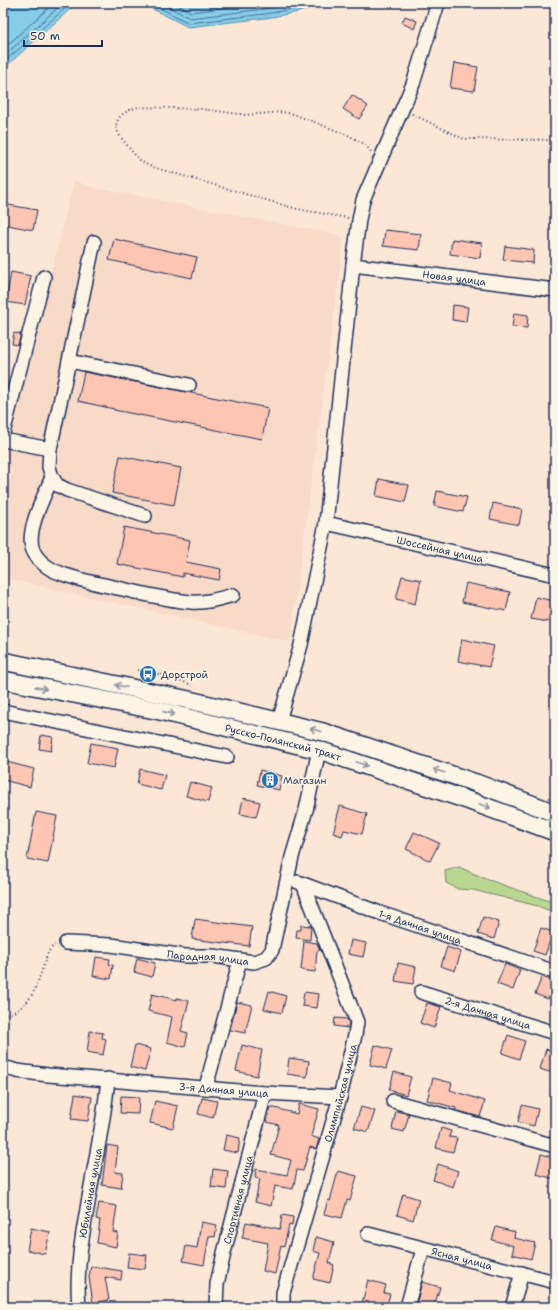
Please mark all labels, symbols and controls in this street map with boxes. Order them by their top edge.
scale bar [24,22,102,48]
text: 50 m [30,28,60,44]
street label: Новая улица [422,267,488,288]
street label: Шоссейная улица [395,533,485,565]
bus stop icon: Дорстрой [138,664,158,684]
place label: Дорстрой [161,668,209,681]
one-way arrow [115,681,128,689]
one-way arrow [34,684,47,692]
one-way arrow [162,710,175,718]
street label: Русско-Полянский тракт [224,721,344,764]
one-way arrow [310,726,323,734]
one-way arrow [356,761,368,769]
one-way arrow [433,767,446,774]
building icon: Магазин [260,770,280,790]
place label: Магазин [283,774,327,787]
one-way arrow [479,803,491,811]
street label: 1-я Дачная улица [377,906,464,947]
street label: Парадная улица [166,947,251,968]
street label: 2-я Дачная улица [443,993,533,1032]
street label: Олимпийская улица [321,1042,359,1144]
street label: 3-я Дачная улица [178,1079,270,1100]
street label: Юбилейная улица [76,1146,104,1239]
street label: Спортивная улица [220,1153,255,1245]
street label: Ясная улица [430,1244,494,1272]

